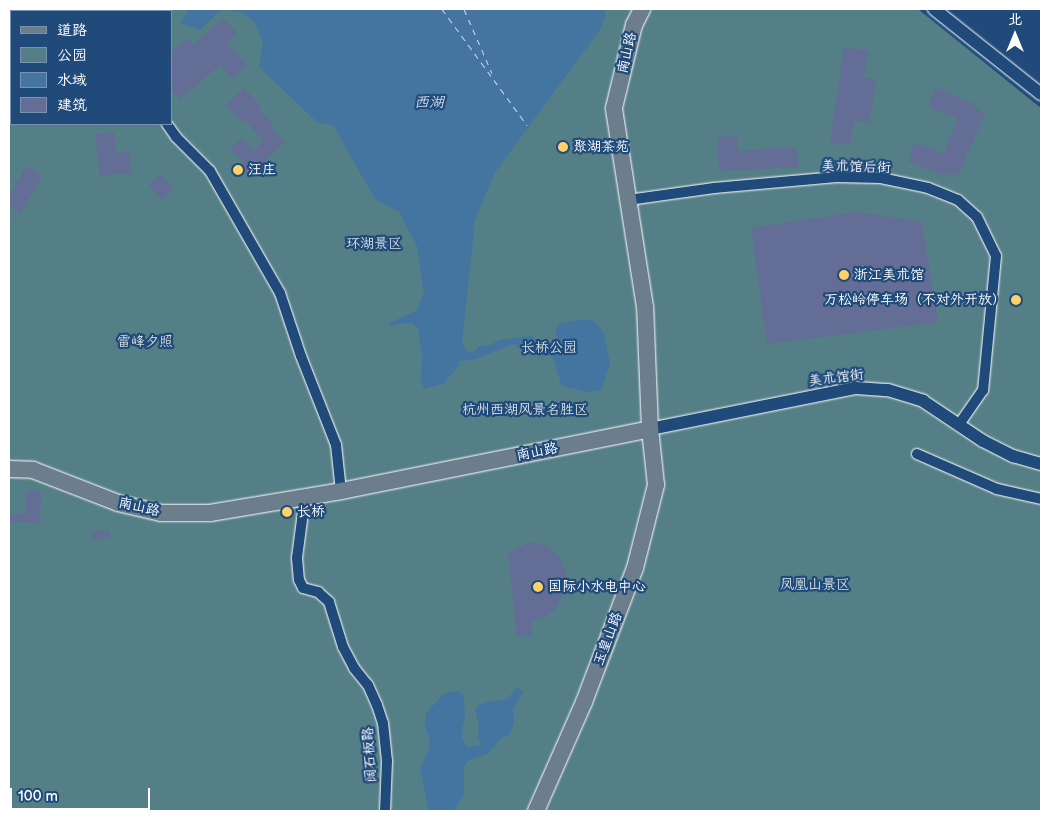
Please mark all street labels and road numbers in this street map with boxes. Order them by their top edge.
street label: 南山路 [614,31,640,75]
street label: 美术馆后街 [821,157,891,177]
street label: 美术馆街 [807,366,865,390]
street label: 南山路 [515,440,559,464]
street label: 南山路 [117,494,161,520]
street label: 玉皇山路 [590,610,626,668]
street label: 阔石板路 [360,726,380,784]

